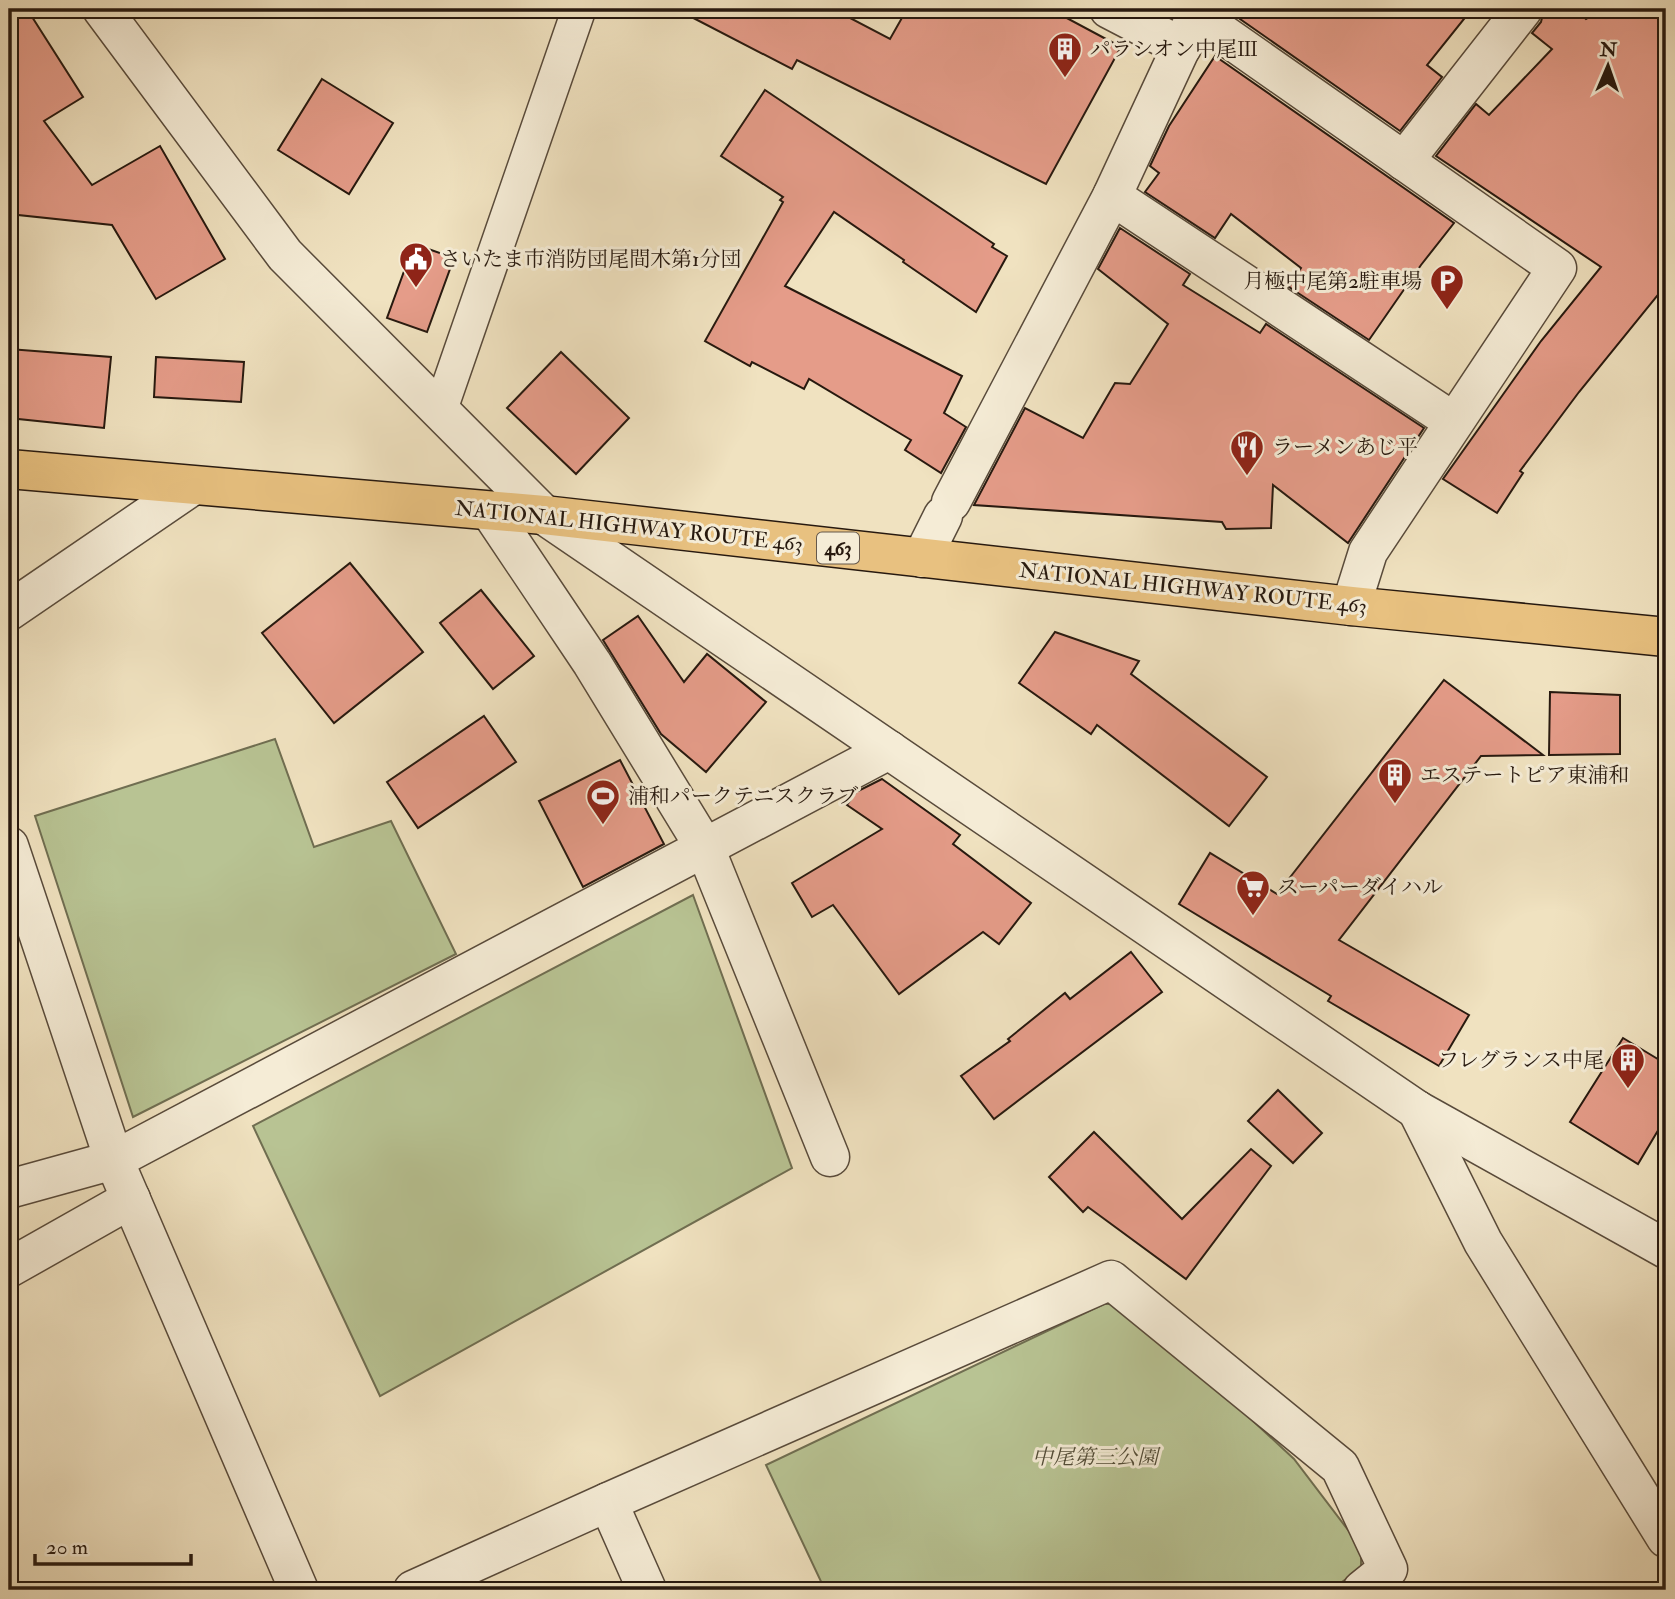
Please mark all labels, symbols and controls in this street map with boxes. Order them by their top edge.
building icon: パラシオン中尾Ⅲ [1046,30,1084,79]
north arrow [1574,32,1644,102]
place label: パラシオン中尾Ⅲ [1090,36,1258,63]
text: N [1599,38,1618,62]
public building icon: さいたま市消防団尾間木第1分団 [397,240,435,289]
place label: さいたま市消防団尾間木第1分団 [440,246,742,273]
parking icon: 月極中尾第2駐車場 [1428,262,1466,311]
place label: 月極中尾第2駐車場 [1243,268,1422,295]
restaurant icon: ラーメンあじ平 [1228,428,1266,477]
place label: ラーメンあじ平 [1272,434,1418,461]
street label: NATIONAL HIGHWAY ROUTE 463 [454,495,804,558]
road number: 463 [817,533,859,564]
street label: NATIONAL HIGHWAY ROUTE 463 [1018,557,1368,620]
building icon: エステートピア東浦和 [1376,756,1414,805]
place label: エステートピア東浦和 [1420,762,1630,789]
sports icon: 浦和パークテニスクラブ [584,777,622,826]
place label: 浦和パークテニスクラブ [628,783,858,810]
supermarket icon: スーパーダイハル [1234,868,1272,917]
place label: スーパーダイハル [1278,874,1443,901]
building icon: フレグランス中尾 [1609,1041,1647,1090]
place label: フレグランス中尾 [1438,1047,1604,1074]
park label: 中尾第三公園 [1032,1444,1161,1471]
scale bar [35,1522,191,1566]
text: 20 m [46,1534,88,1561]

